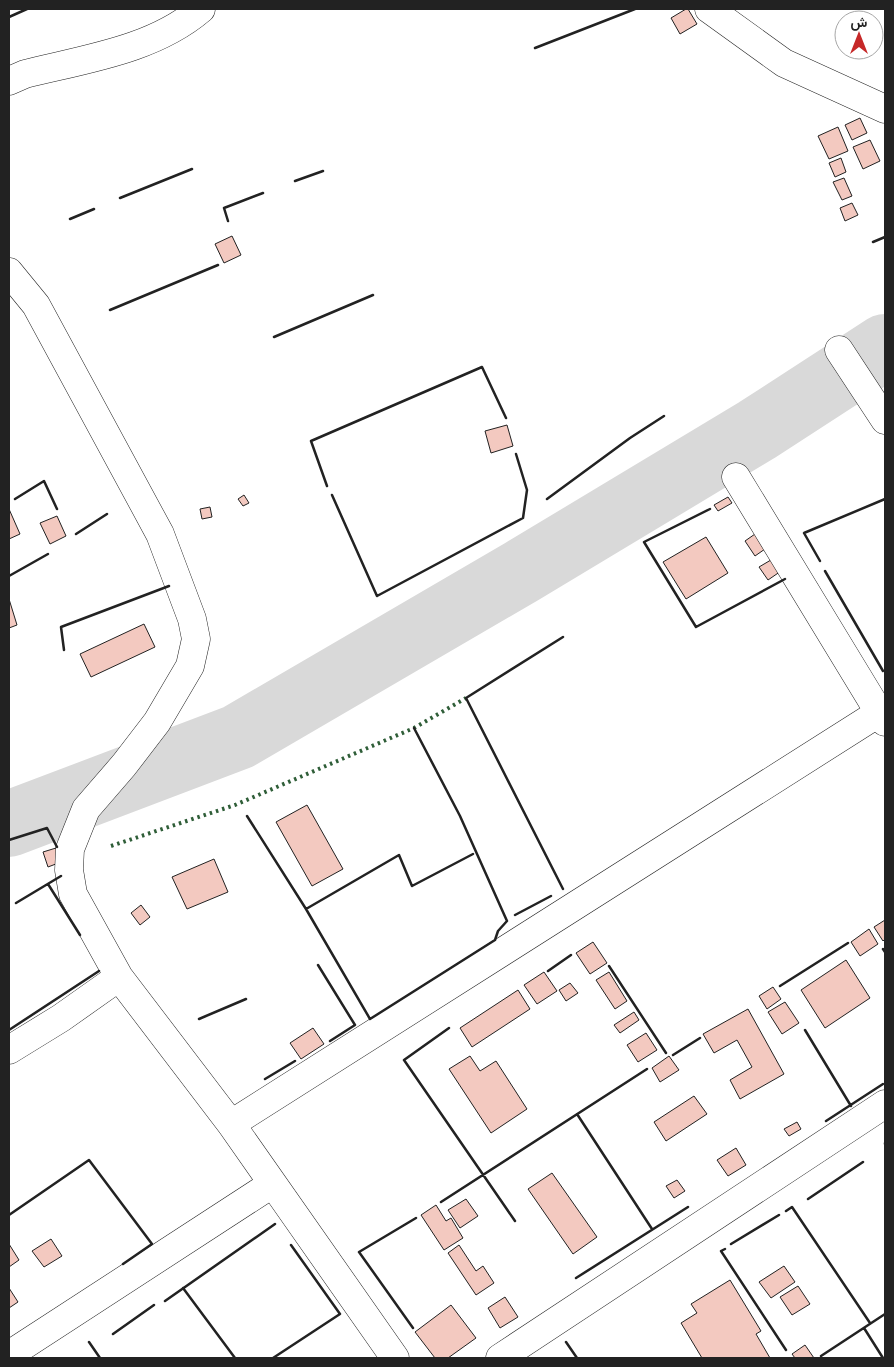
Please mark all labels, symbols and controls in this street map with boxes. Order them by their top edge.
north arrow [834,10,884,60]
text: ش [851,13,868,31]

